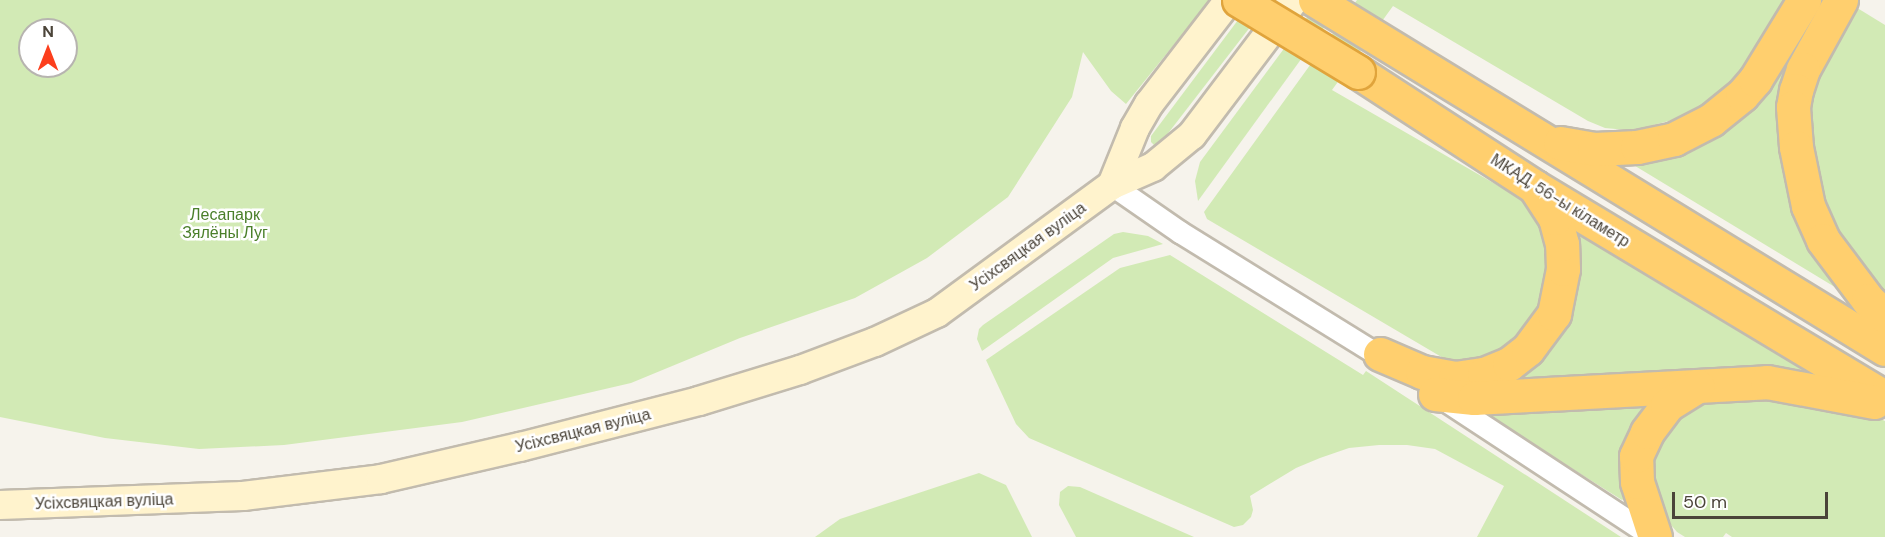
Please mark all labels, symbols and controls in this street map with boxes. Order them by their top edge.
north arrow [18,18,78,78]
text: N [42,21,54,42]
street label: МКАД, 56-ы кіламетр [1487,150,1633,252]
street label: Усіхсвяцкая вуліца [966,199,1090,295]
park label: Лесапарк Зялёны Луг [182,205,268,243]
street label: Усіхсвяцкая вуліца [513,405,653,457]
scale bar [1675,480,1831,518]
street label: Усіхсвяцкая вуліца [34,490,174,514]
text: 50 m [1683,490,1727,514]

